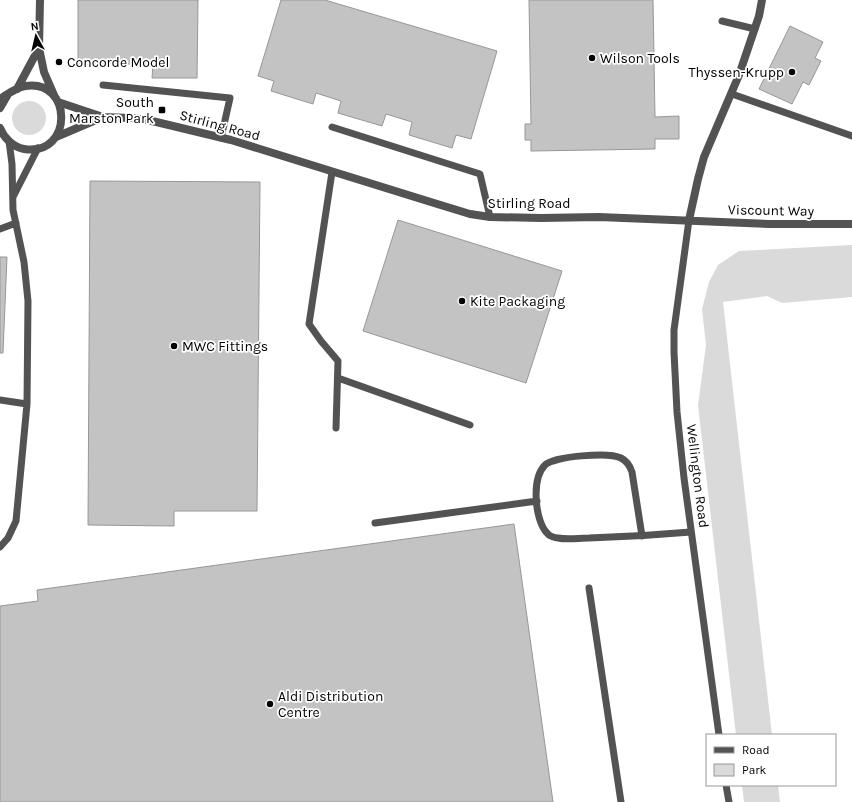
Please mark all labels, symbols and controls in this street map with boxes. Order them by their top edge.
north arrow [16,16,56,56]
text: N [30,20,39,34]
place label: Wilson Tools [600,50,680,67]
marker: Wilson Tools [587,53,597,63]
place label: Concorde Model [67,54,169,71]
marker: Concorde Model [54,57,64,67]
place label: Thyssen-Krupp [688,64,784,81]
marker: Thyssen-Krupp [787,67,797,77]
place label: South Marston Park [69,94,154,127]
marker: South Marston Park [157,105,167,115]
street label: Stirling Road [178,107,262,144]
street label: Stirling Road [488,195,570,212]
street label: Viscount Way [728,201,815,220]
place label: Kite Packaging [470,293,565,310]
marker: Kite Packaging [457,296,467,306]
place label: MWC Fittings [182,338,268,355]
marker: MWC Fittings [169,341,179,351]
street label: Wellington Road [683,423,712,529]
place label: Aldi Distribution Centre [278,688,383,721]
marker: Aldi Distribution Centre [265,699,275,709]
legend [706,734,836,786]
text: Road [742,743,770,757]
text: Park [742,763,767,777]

